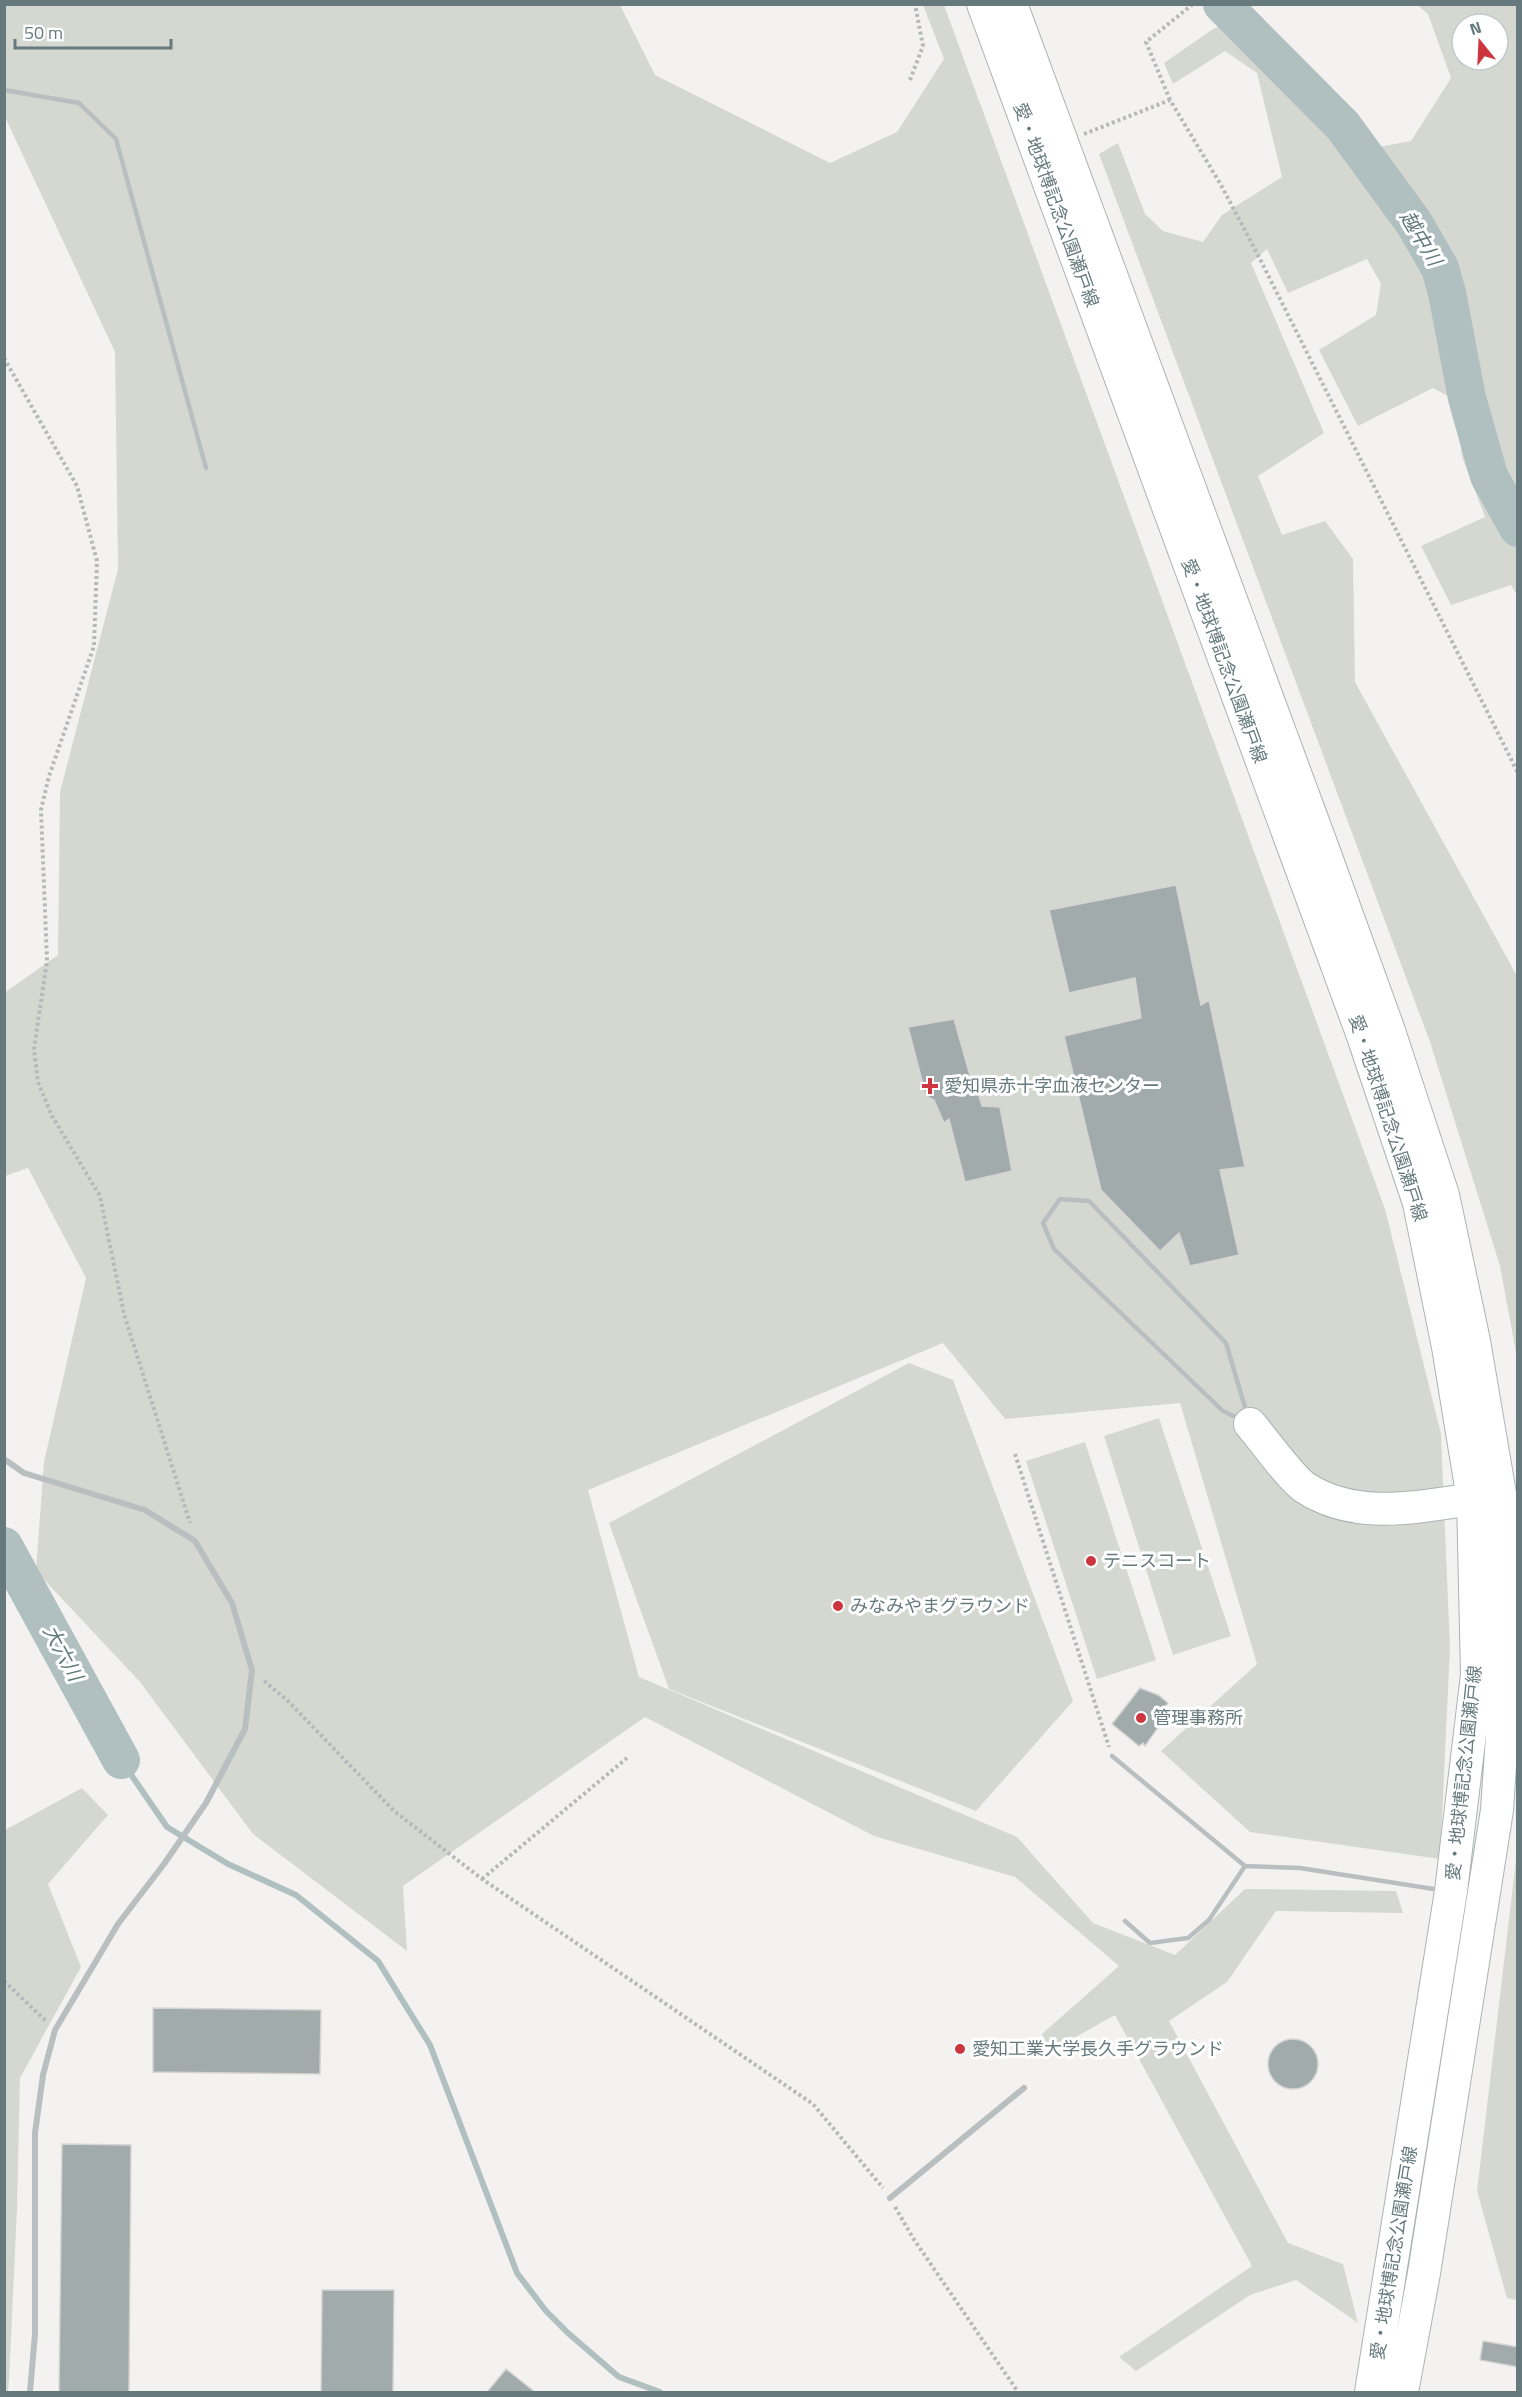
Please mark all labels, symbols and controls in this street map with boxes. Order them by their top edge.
scale bar [15,12,171,50]
north arrow [1450,12,1510,72]
text: N [1466,15,1484,41]
text: 50 m [24,19,63,46]
street label: 愛・地球博記念公園瀬戸線 [1007,99,1106,311]
water label: 越中川 [1393,204,1451,273]
street label: 愛・地球博記念公園瀬戸線 [1175,555,1274,767]
street label: 愛・地球博記念公園瀬戸線 [1342,1011,1435,1225]
place label: 愛知県赤十字血液センター [944,1072,1160,1099]
marker: 愛知県赤十字血液センター [921,1077,939,1095]
place label: テニスコート [1103,1547,1211,1574]
marker: テニスコート [1084,1554,1098,1568]
place label: みなみやまグラウンド [850,1592,1030,1619]
marker: みなみやまグラウンド [831,1599,845,1613]
water label: 大六川 [36,1619,92,1688]
street label: 愛・地球博記念公園瀬戸線 [1439,1664,1488,1882]
place label: 管理事務所 [1153,1704,1243,1731]
marker: 管理事務所 [1134,1711,1148,1725]
place label: 愛知工業大学長久手グラウンド [972,2035,1224,2062]
marker: 愛知工業大学長久手グラウンド [953,2042,967,2056]
street label: 愛・地球博記念公園瀬戸線 [1363,2144,1424,2362]

